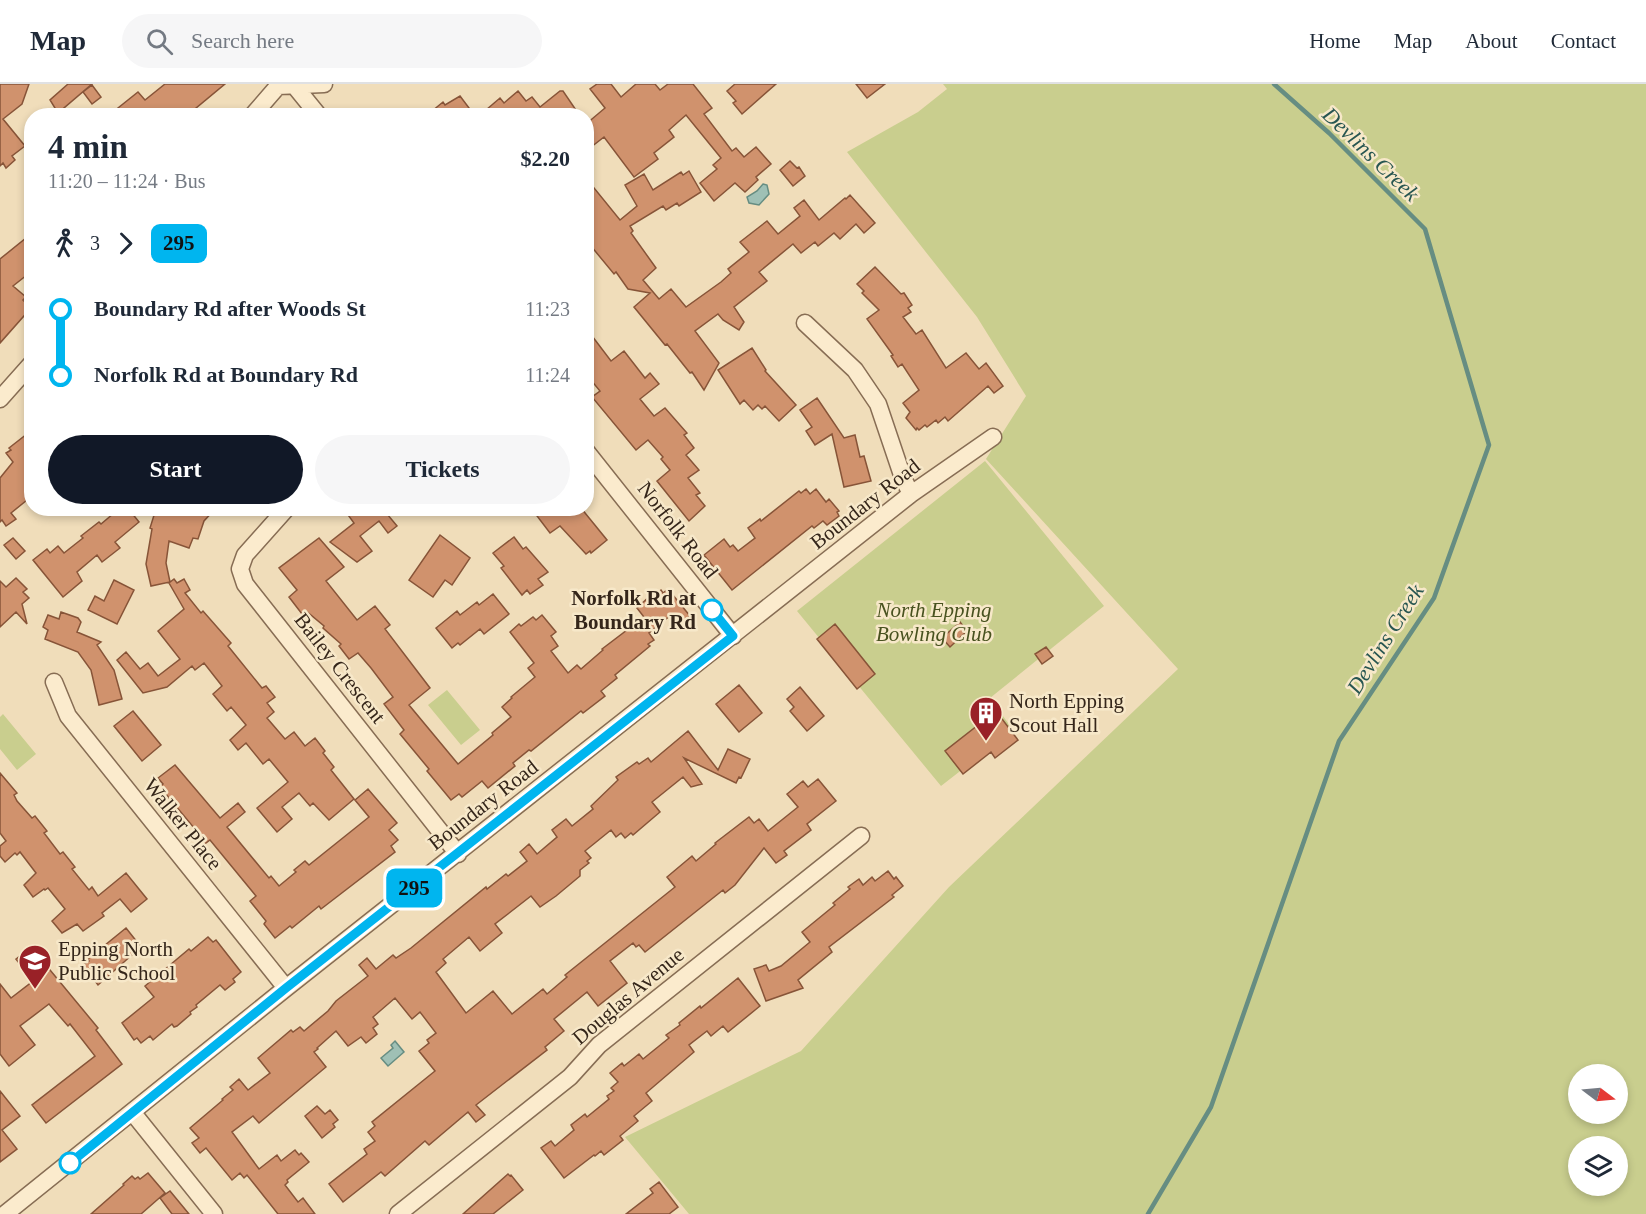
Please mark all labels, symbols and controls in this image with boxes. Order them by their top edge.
search box [122,14,542,68]
text: Map [30,25,86,56]
icon: search [143,25,176,58]
text: Search here [191,28,294,53]
text: Home [1309,29,1361,53]
text: Map [1394,29,1432,53]
text: About [1465,29,1518,53]
text: Contact [1551,29,1616,53]
water label: Devlins Creek [1317,101,1425,207]
text: 4 min [48,129,128,165]
text: $2.20 [521,146,570,171]
text: 11:20 – 11:24 · Bus [48,170,205,192]
icon: walk [48,227,81,260]
icon: forward [109,227,142,260]
text: 295 [163,231,195,255]
text: 3 [90,232,100,254]
text: Boundary Rd after Woods St [94,296,366,321]
text: 11:23 [525,298,570,320]
text: Norfolk Rd at Boundary Rd [94,362,358,387]
text: 11:24 [525,364,570,386]
button: Start [48,435,303,504]
button: Tickets [315,435,570,504]
street label: Boundary Road [805,453,925,554]
street label: Norfolk Road [633,477,723,584]
water label: Devlins Creek [1341,579,1429,699]
place label: Norfolk Rd at Boundary Rd [571,586,696,634]
park label: North Epping Bowling Club [876,598,992,646]
marker: Norfolk Rd at Boundary Rd [701,599,723,621]
street label: Bailey Crescent [289,608,391,728]
place label: North Epping Scout Hall [1009,689,1124,737]
building icon: North Epping Scout Hall [968,695,1004,742]
street label: Boundary Road [423,754,543,855]
street label: Walker Place [139,773,227,875]
line badge: 295 [380,868,448,908]
text: 295 [398,876,430,900]
place label: Epping North Public School [58,937,175,985]
school or university icon: Epping North Public School [17,943,53,990]
street label: Douglas Avenue [567,943,689,1049]
north arrow [1568,1064,1628,1124]
map controls [1568,1064,1628,1196]
button: layers [1568,1136,1628,1196]
unlabelled marker [59,1152,81,1174]

